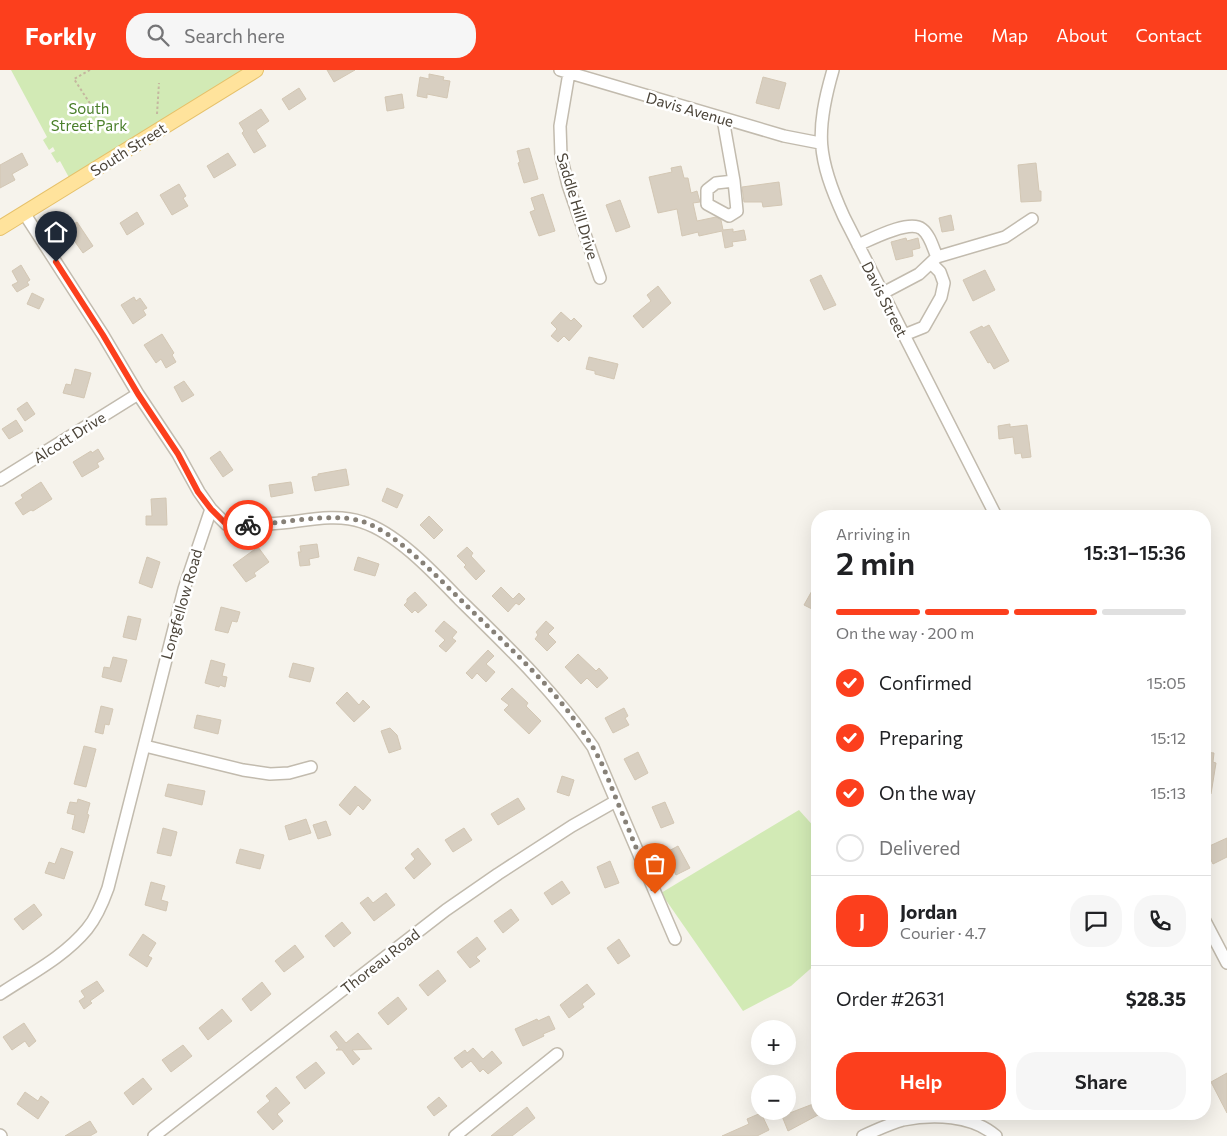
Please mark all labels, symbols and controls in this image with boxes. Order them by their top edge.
search box [126,13,476,58]
text: Forkly [25,21,96,50]
icon: search [144,21,172,49]
text: Search here [184,24,285,47]
text: Home [914,24,963,46]
text: Map [991,24,1028,46]
text: About [1056,24,1108,46]
text: Contact [1136,24,1202,46]
street label: Davis Avenue [644,88,736,130]
park label: South Street Park [51,99,127,134]
street label: South Street [87,119,169,179]
street label: Saddle Hill Drive [553,151,603,261]
pin [35,211,77,262]
icon: home [42,218,70,246]
street label: Davis Street [858,258,912,340]
street label: Alcott Drive [30,408,109,466]
courier [223,500,273,550]
icon: bike [234,511,262,539]
text: Arriving in [836,524,910,543]
text: 15:31–15:36 [1084,541,1186,564]
text: 2 min [836,542,915,582]
street label: Longfellow Road [157,547,205,661]
text: On the way · 200 m [836,623,974,642]
icon: check [836,669,864,697]
text: Confirmed [879,671,972,694]
text: 15:05 [1147,673,1186,692]
icon: check [836,724,864,752]
text: Preparing [879,726,963,749]
text: 15:12 [1150,728,1186,747]
icon: check [836,779,864,807]
text: On the way [879,781,976,804]
text: 15:13 [1150,783,1186,802]
text: Delivered [879,836,960,859]
pin [634,843,676,894]
icon: bag [641,850,669,878]
button: chat [1070,895,1122,947]
button: phone [1134,895,1186,947]
text: Jordan [900,900,957,923]
text: J [859,909,865,932]
text: Courier · 4.7 [900,923,986,942]
street label: Thoreau Road [337,925,423,997]
text: Order #2631 [836,987,945,1010]
text: $28.35 [1126,987,1186,1010]
map controls [751,1020,796,1120]
button: + [751,1020,796,1065]
button: Help [836,1052,1006,1110]
button: Share [1016,1052,1186,1110]
button: − [751,1075,796,1120]

